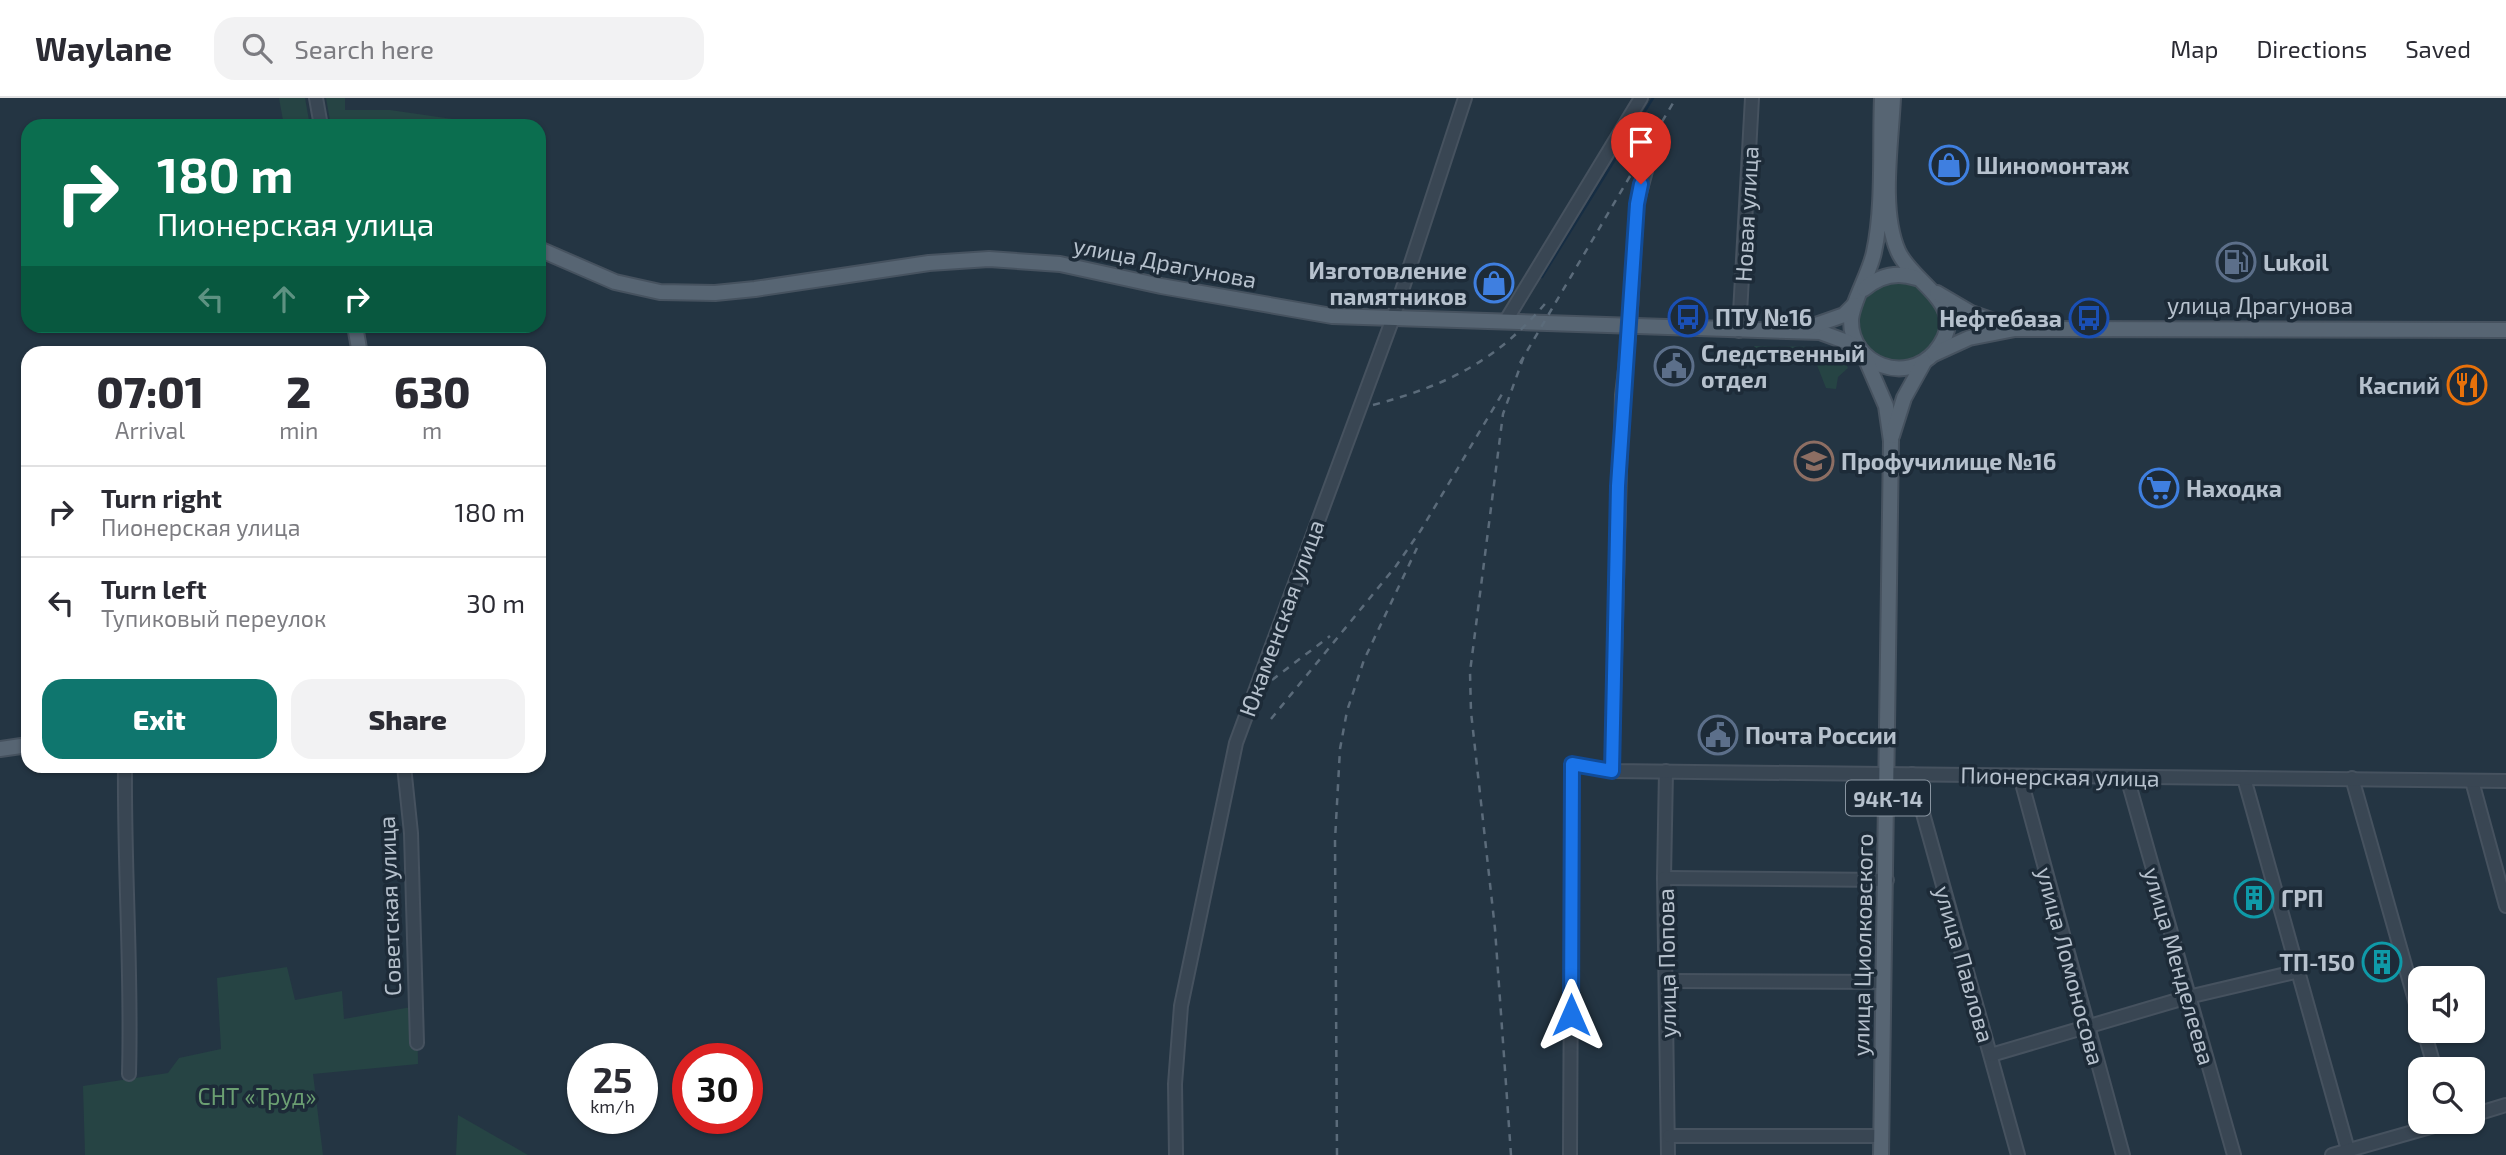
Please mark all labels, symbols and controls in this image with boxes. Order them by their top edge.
search box [214,17,704,80]
text: Waylane [35,28,172,68]
icon: search [238,29,276,67]
text: Search here [294,33,434,64]
text: Map [2170,34,2218,63]
text: Directions [2256,34,2367,63]
text: Saved [2405,34,2471,63]
pin [1611,112,1671,184]
icon: arrive [1622,123,1660,161]
text: 180 m [157,144,293,203]
shop icon: Шиномонтаж [1928,144,1970,186]
street label: Новая улица [1728,145,1765,283]
icon: right [42,147,133,238]
place label: Шиномонтаж [1976,151,2129,179]
text: Пионерская улица [157,204,434,242]
street label: улица Драгунова [1071,230,1259,294]
fuel station icon: Lukoil [2215,241,2257,283]
place label: Lukoil [2263,248,2329,276]
place label: Изготовление памятников [1308,256,1467,310]
shop icon: Изготовление памятников [1473,262,1515,304]
icon: left [192,280,230,318]
icon: ahead [265,280,303,318]
icon: right [338,280,376,318]
street label: улица Драгунова [2167,291,2353,320]
bus stop icon: ПТУ №16 [1667,296,1709,338]
bus stop icon: Нефтебаза [2068,297,2110,339]
place label: ПТУ №16 [1715,303,1812,331]
place label: Нефтебаза [1939,304,2062,332]
place label: Следственный отдел [1701,339,1865,393]
public building icon: Следственный отдел [1653,345,1695,387]
restaurant icon: Каспий [2446,364,2488,406]
text: 07:01 [97,366,204,416]
text: 2 [286,366,311,416]
text: 630 [394,366,470,416]
place label: Каспий [2359,371,2440,399]
text: Arrival [115,416,185,444]
text: min [279,416,318,444]
text: m [422,416,442,444]
school or university icon: Профучилище №16 [1793,440,1835,482]
place label: Профучилище №16 [1841,447,2056,475]
supermarket icon: Находка [2138,467,2180,509]
place label: Находка [2186,474,2282,502]
text: Turn right [101,482,222,513]
icon: right [42,493,80,531]
text: 180 m [455,496,525,527]
text: Пионерская улица [101,513,300,541]
street label: Юкаменская улица [1232,516,1331,721]
text: Turn left [101,573,207,604]
icon: left [42,584,80,622]
text: 30 m [466,587,525,618]
text: Тупиковый переулок [101,604,326,632]
button: Exit [42,679,277,759]
button: Share [291,679,525,759]
public building icon: Почта России [1697,714,1739,756]
place label: Почта России [1745,721,1897,749]
street label: Пионерская улица [1960,760,2160,793]
road number: 94К-14 [1846,780,1930,816]
street label: Советская улица [372,816,407,996]
street label: улица Циолковского [1846,833,1879,1057]
street label: улица Ломоносова [2030,864,2111,1068]
street label: улица Менделеева [2137,864,2222,1068]
building icon: ГРП [2233,877,2275,919]
street label: улица Павлова [1928,882,2001,1046]
place label: ГРП [2281,884,2324,912]
street label: улица Попова [1651,888,1682,1038]
building icon: ТП-150 [2361,941,2403,983]
place label: ТП-150 [2279,948,2355,976]
map controls [2408,966,2485,1134]
button: sound [2408,966,2485,1043]
position arrow [1534,978,1608,1052]
speed limit sign: 30 [672,1043,763,1134]
button: search [2408,1057,2485,1134]
text: 25 [593,1058,632,1100]
park label: СНТ «Труд» [198,1082,316,1111]
text: km/h [590,1095,635,1117]

